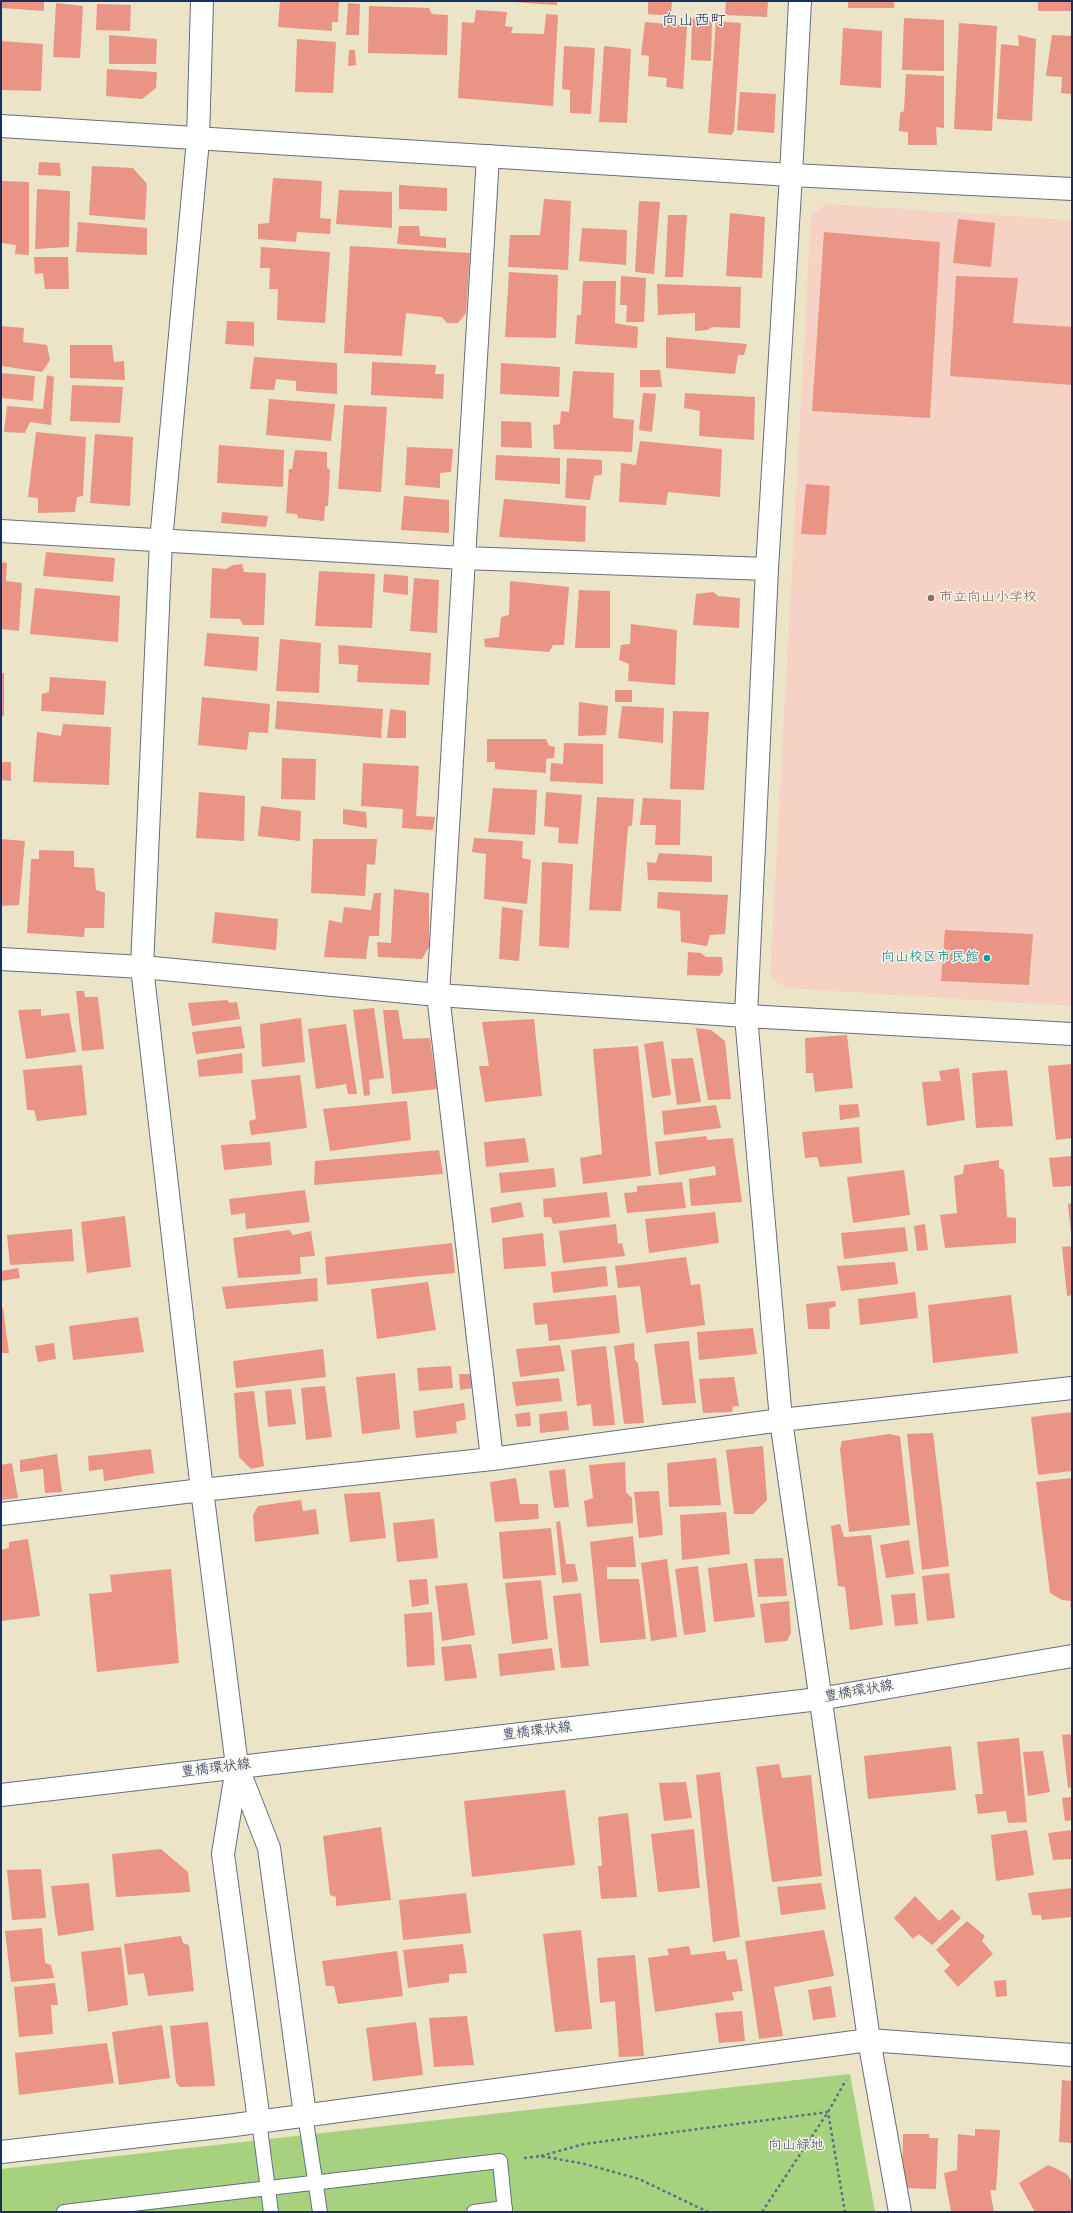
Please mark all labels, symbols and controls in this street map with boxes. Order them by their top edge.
district label: 向山西町 [662,12,726,32]
place label: 市立向山小学校 [939,590,1037,606]
marker: 市立向山小学校 [926,593,936,603]
place label: 向山校区市民館 [881,950,979,966]
marker: 向山校区市民館 [982,953,992,963]
street label: 豊橋環状線 [823,1678,895,1706]
street label: 豊橋環状線 [501,1719,573,1745]
street label: 豊橋環状線 [180,1756,252,1782]
park label: 向山緑地 [768,2138,824,2154]

